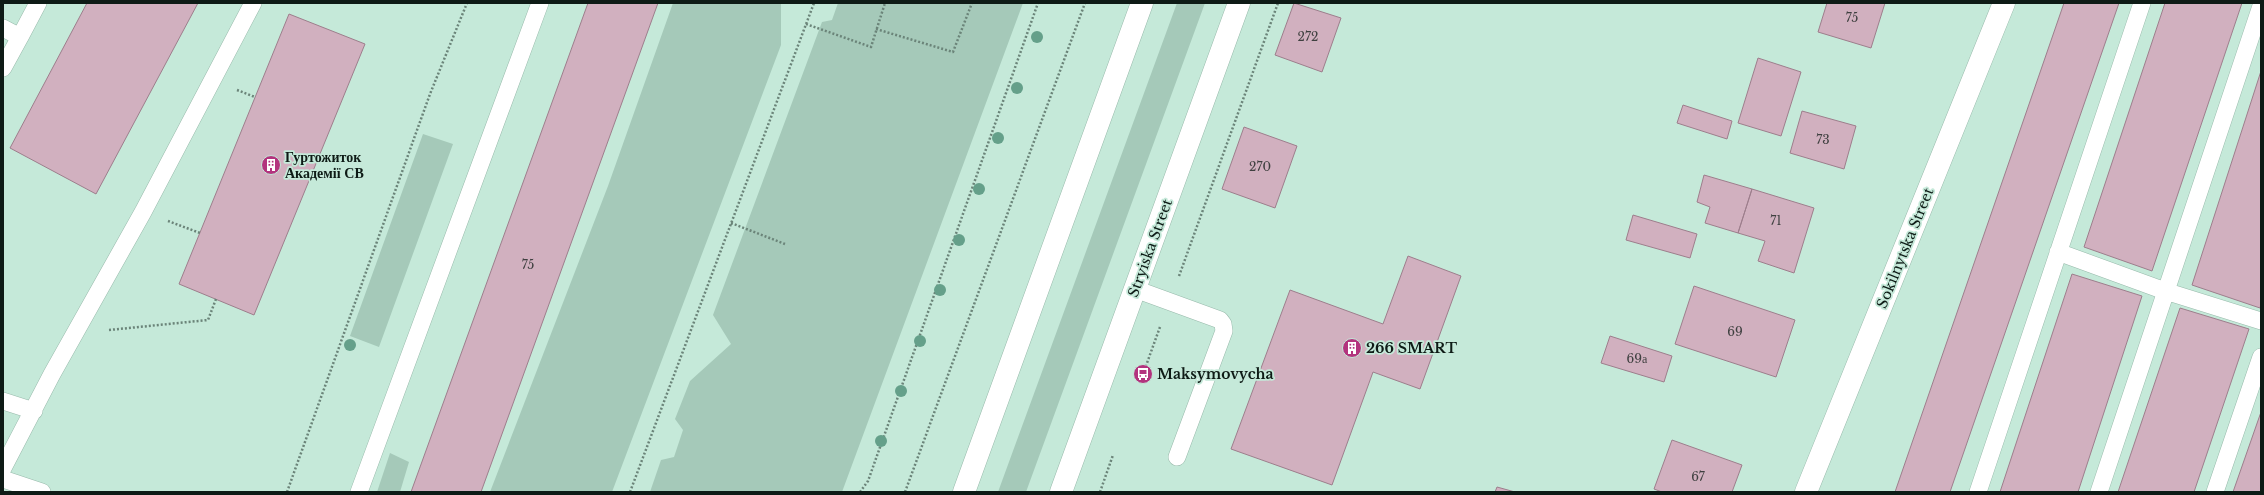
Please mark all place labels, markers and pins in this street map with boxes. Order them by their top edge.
place label: Гуртожиток Академії СВ [285,148,364,182]
building icon: Гуртожиток Академії СВ [260,154,282,176]
building icon: 266 SMART [1341,337,1363,359]
place label: 266 SMART [1366,339,1457,357]
bus stop icon: Maksymovycha [1132,363,1154,385]
place label: Maksymovycha [1157,365,1274,383]

